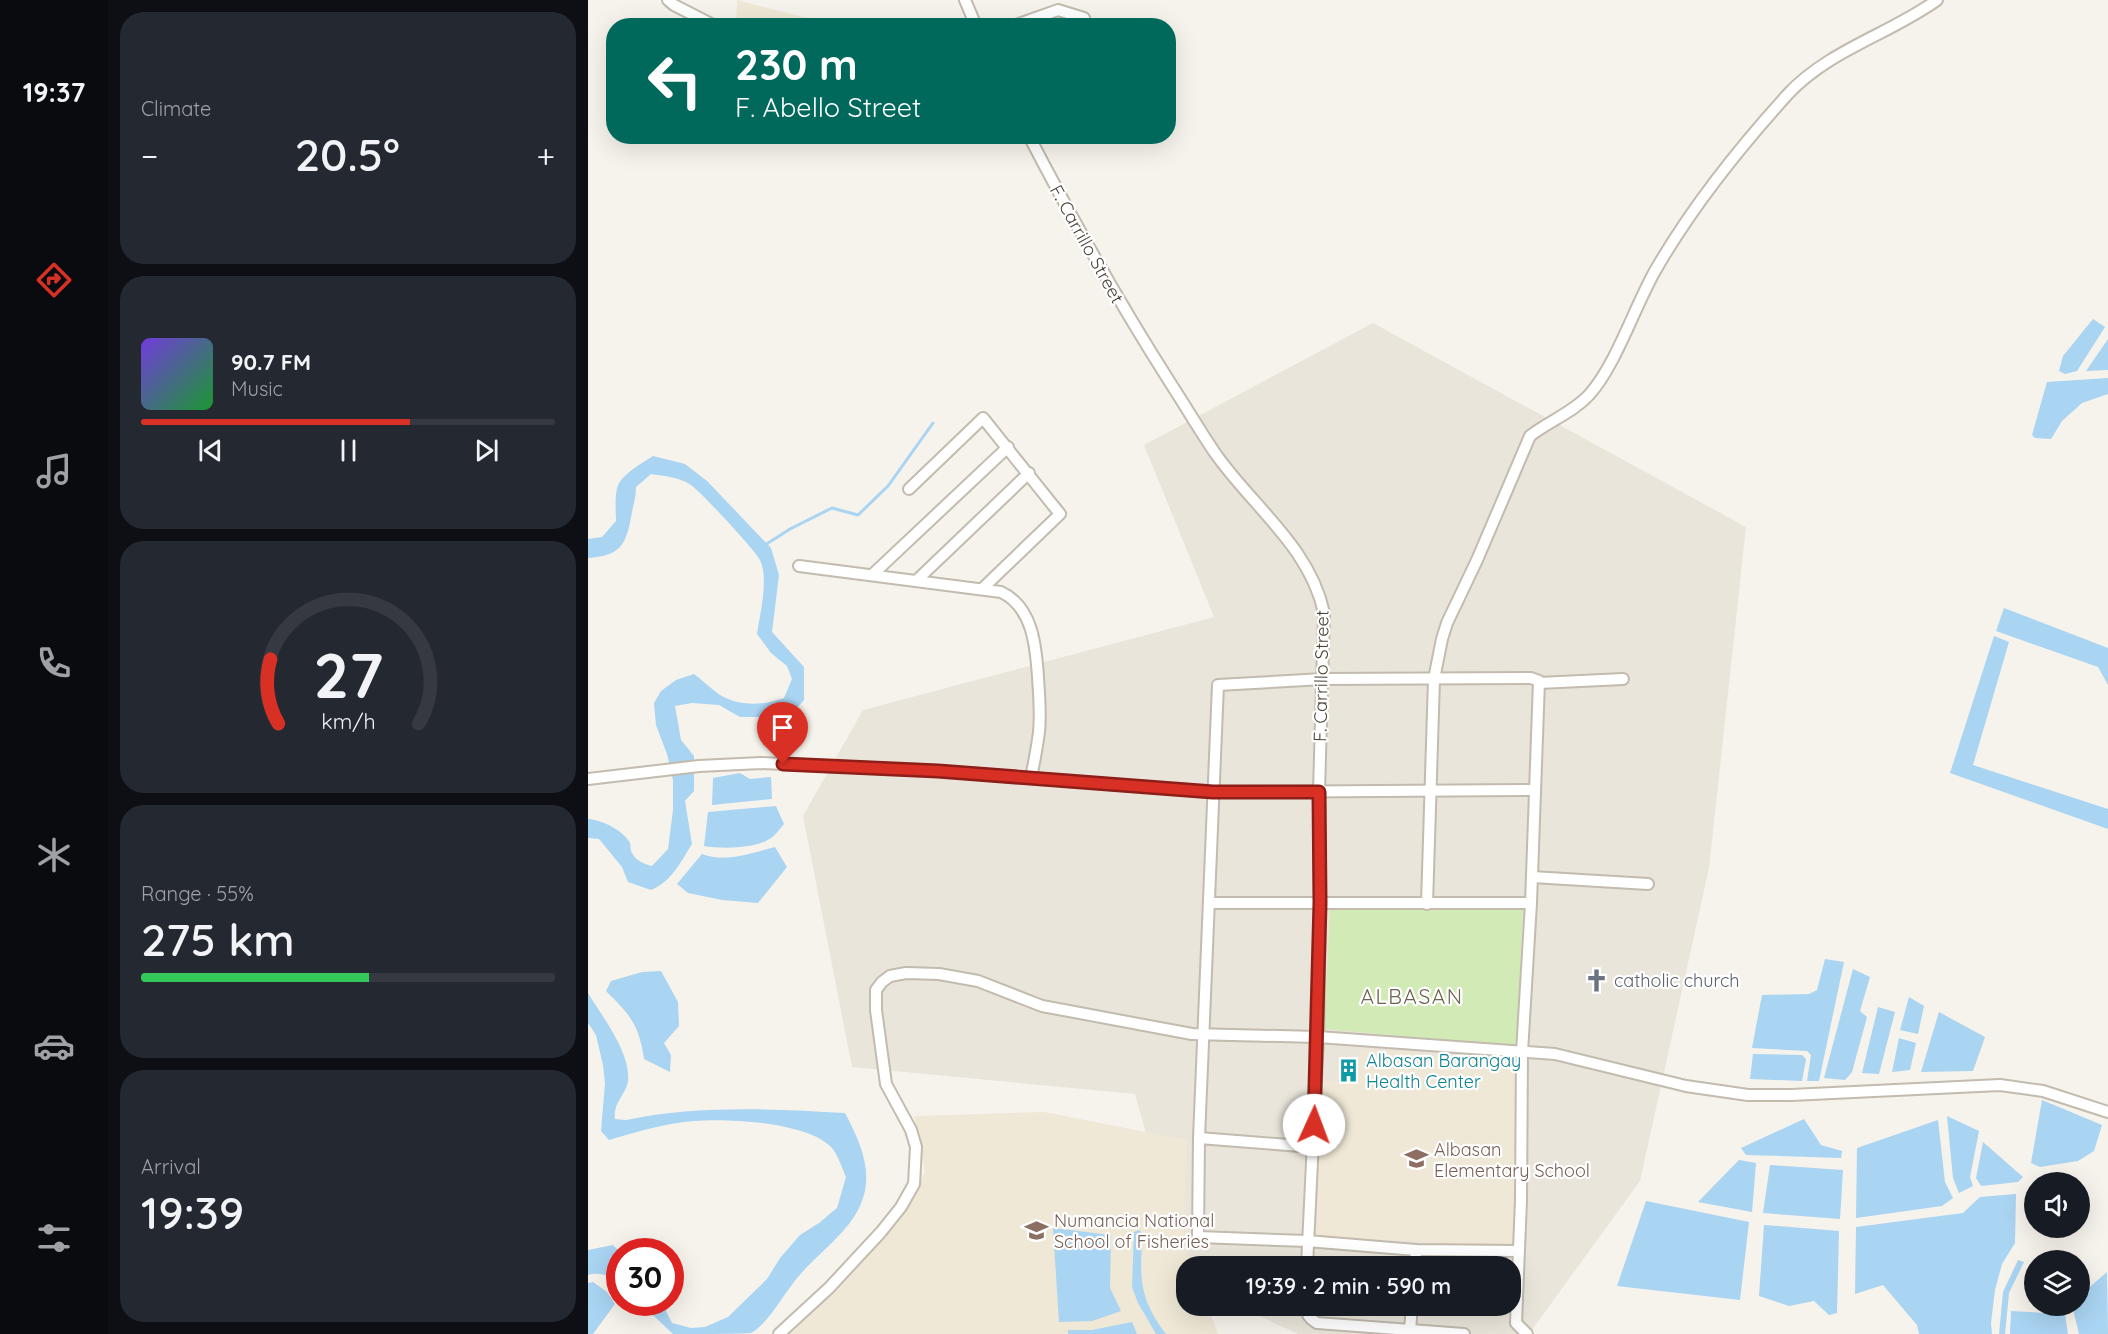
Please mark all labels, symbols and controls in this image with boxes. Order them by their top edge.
text: 230 m [735,38,858,91]
icon: left [636,42,714,120]
text: 19:37 [23,75,85,109]
text: F. Abello Street [735,90,921,124]
text: Climate [141,96,211,121]
text: 20.5° [295,126,400,182]
text: − [141,135,158,176]
text: + [536,135,555,176]
street label: F. Carrillo Street [1045,181,1129,307]
icon: directions [33,259,75,301]
text: 90.7 FM [231,348,311,376]
text: Music [231,376,283,401]
icon: previous [194,434,227,467]
icon: pause [332,434,365,467]
icon: next [470,434,503,467]
icon: music [33,450,75,492]
street label: F. Carrillo Street [1308,610,1334,742]
text: 27 [313,636,383,714]
icon: phone [33,642,75,684]
pin [757,702,808,764]
text: km/h [321,708,375,734]
icon: arrive [766,711,799,744]
icon: climate [33,834,75,876]
text: Range · 55% [141,881,254,906]
text: 275 km [141,911,295,967]
church icon: catholic church [1583,967,1609,993]
place label: catholic church [1614,969,1740,992]
district label: ALBASAN [1360,983,1464,1009]
icon: car [33,1025,75,1067]
place label: Albasan Barangay Health Center [1366,1049,1521,1093]
building icon: Albasan Barangay Health Center [1335,1057,1361,1083]
position arrow [1282,1093,1346,1157]
place label: Albasan Elementary School [1434,1138,1590,1182]
school or university icon: Albasan Elementary School [1403,1146,1429,1172]
text: Arrival [141,1154,201,1179]
map controls [2024,1172,2090,1316]
button: sound [2024,1172,2090,1238]
text: 19:39 [141,1184,244,1240]
place label: Numancia National School of Fisheries [1054,1209,1214,1253]
icon: filters [33,1217,75,1259]
school or university icon: Numancia National School of Fisheries [1023,1217,1049,1243]
speed limit sign: 30 [606,1238,684,1316]
button: layers [2024,1250,2090,1316]
text: 19:39 · 2 min · 590 m [1246,1272,1451,1300]

